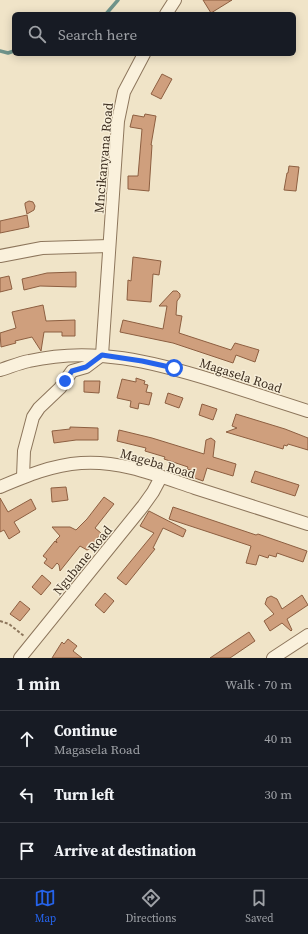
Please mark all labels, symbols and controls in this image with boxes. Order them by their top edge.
search box [12,12,296,56]
icon: search [26,23,48,45]
text: Search here [58,24,137,45]
street label: Mncikanyana Road [90,101,117,214]
street label: Magasela Road [197,354,285,397]
route start [165,359,183,377]
route end [56,372,74,390]
street label: Mageba Road [118,445,198,483]
street label: Ngubane Road [49,522,116,599]
text: 1 min [16,672,60,696]
text: Walk · 70 m [225,676,292,693]
text: Continue [54,720,117,741]
icon: ahead [16,728,38,750]
text: 40 m [264,730,292,747]
text: Magasela Road [54,741,140,758]
icon: left [16,784,38,806]
text: Turn left [54,784,114,805]
text: 30 m [264,786,292,803]
icon: arrive [16,840,38,862]
text: Arrive at destination [54,840,196,861]
tab: Map [34,887,56,926]
tab: Directions [125,887,176,926]
tab: Saved [245,887,274,926]

